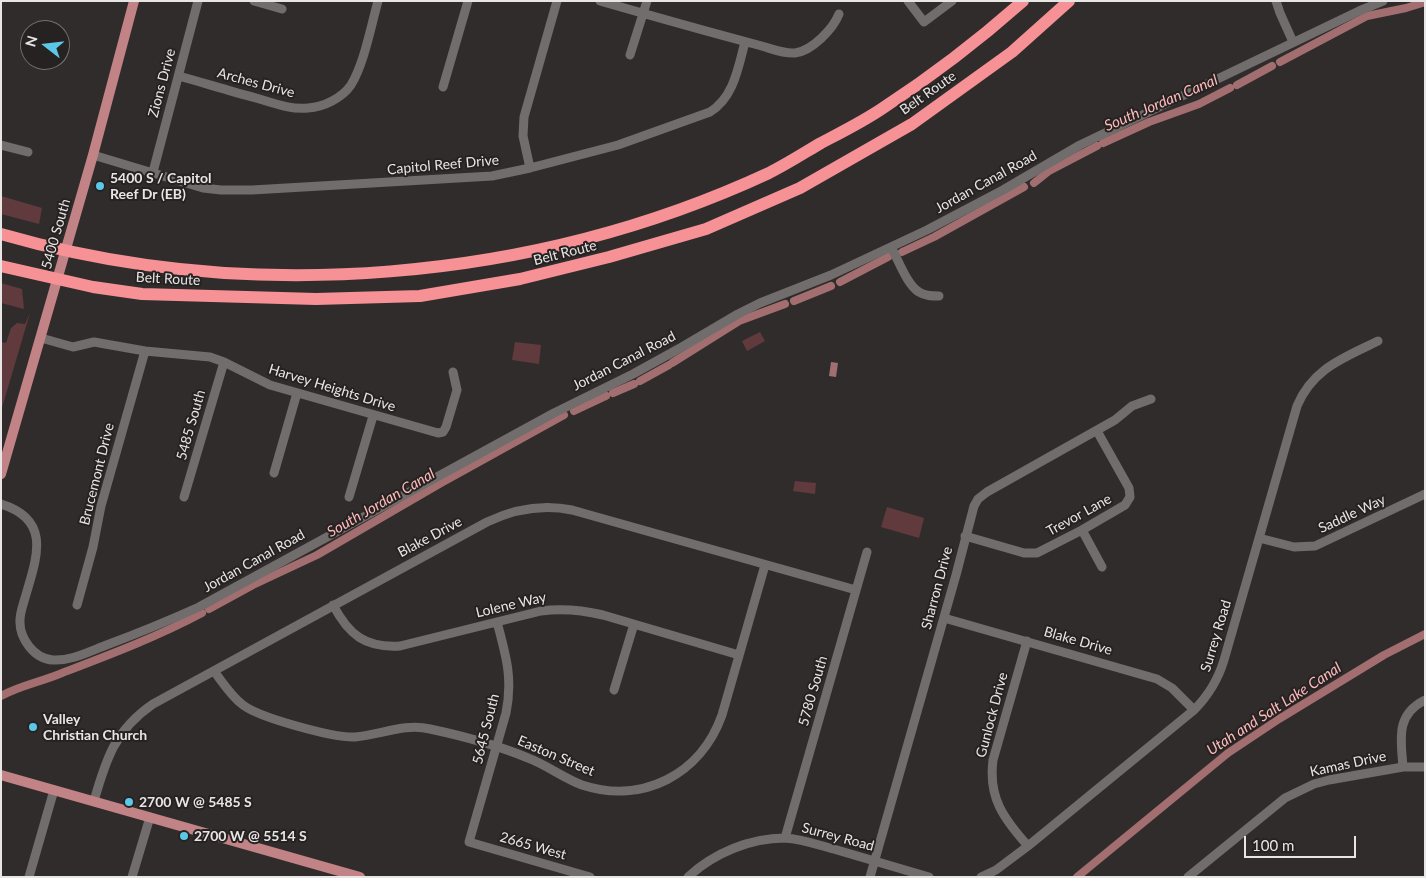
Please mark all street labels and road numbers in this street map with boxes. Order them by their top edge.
street label: Zions Drive [145,47,179,119]
street label: Arches Drive [216,65,296,101]
street label: Belt Route [897,68,959,118]
street label: Jordan Canal Road [932,147,1040,217]
street label: Capitol Reef Drive [386,152,500,178]
street label: 5400 South [38,197,74,271]
street label: Belt Route [532,237,598,269]
street label: Belt Route [135,269,201,289]
street label: Jordan Canal Road [570,328,678,394]
street label: Harvey Heights Drive [267,361,397,415]
street label: 5485 South [173,388,209,462]
street label: Brucemont Drive [76,421,118,527]
street label: Trevor Lane [1044,490,1114,540]
street label: Saddle Way [1316,491,1388,537]
street label: Blake Drive [395,513,465,561]
street label: Jordan Canal Road [200,526,308,596]
street label: Sharron Drive [918,545,956,631]
street label: Lolene Way [474,589,548,621]
street label: Surrey Road [1197,598,1235,674]
street label: Blake Drive [1042,623,1114,659]
street label: 5780 South [795,654,831,728]
street label: Gunlock Drive [973,670,1011,760]
street label: 5645 South [469,692,503,766]
street label: Easton Street [515,732,597,780]
street label: Kamas Drive [1308,748,1388,780]
street label: Surrey Road [800,819,876,855]
street label: 2665 West [498,829,568,863]

